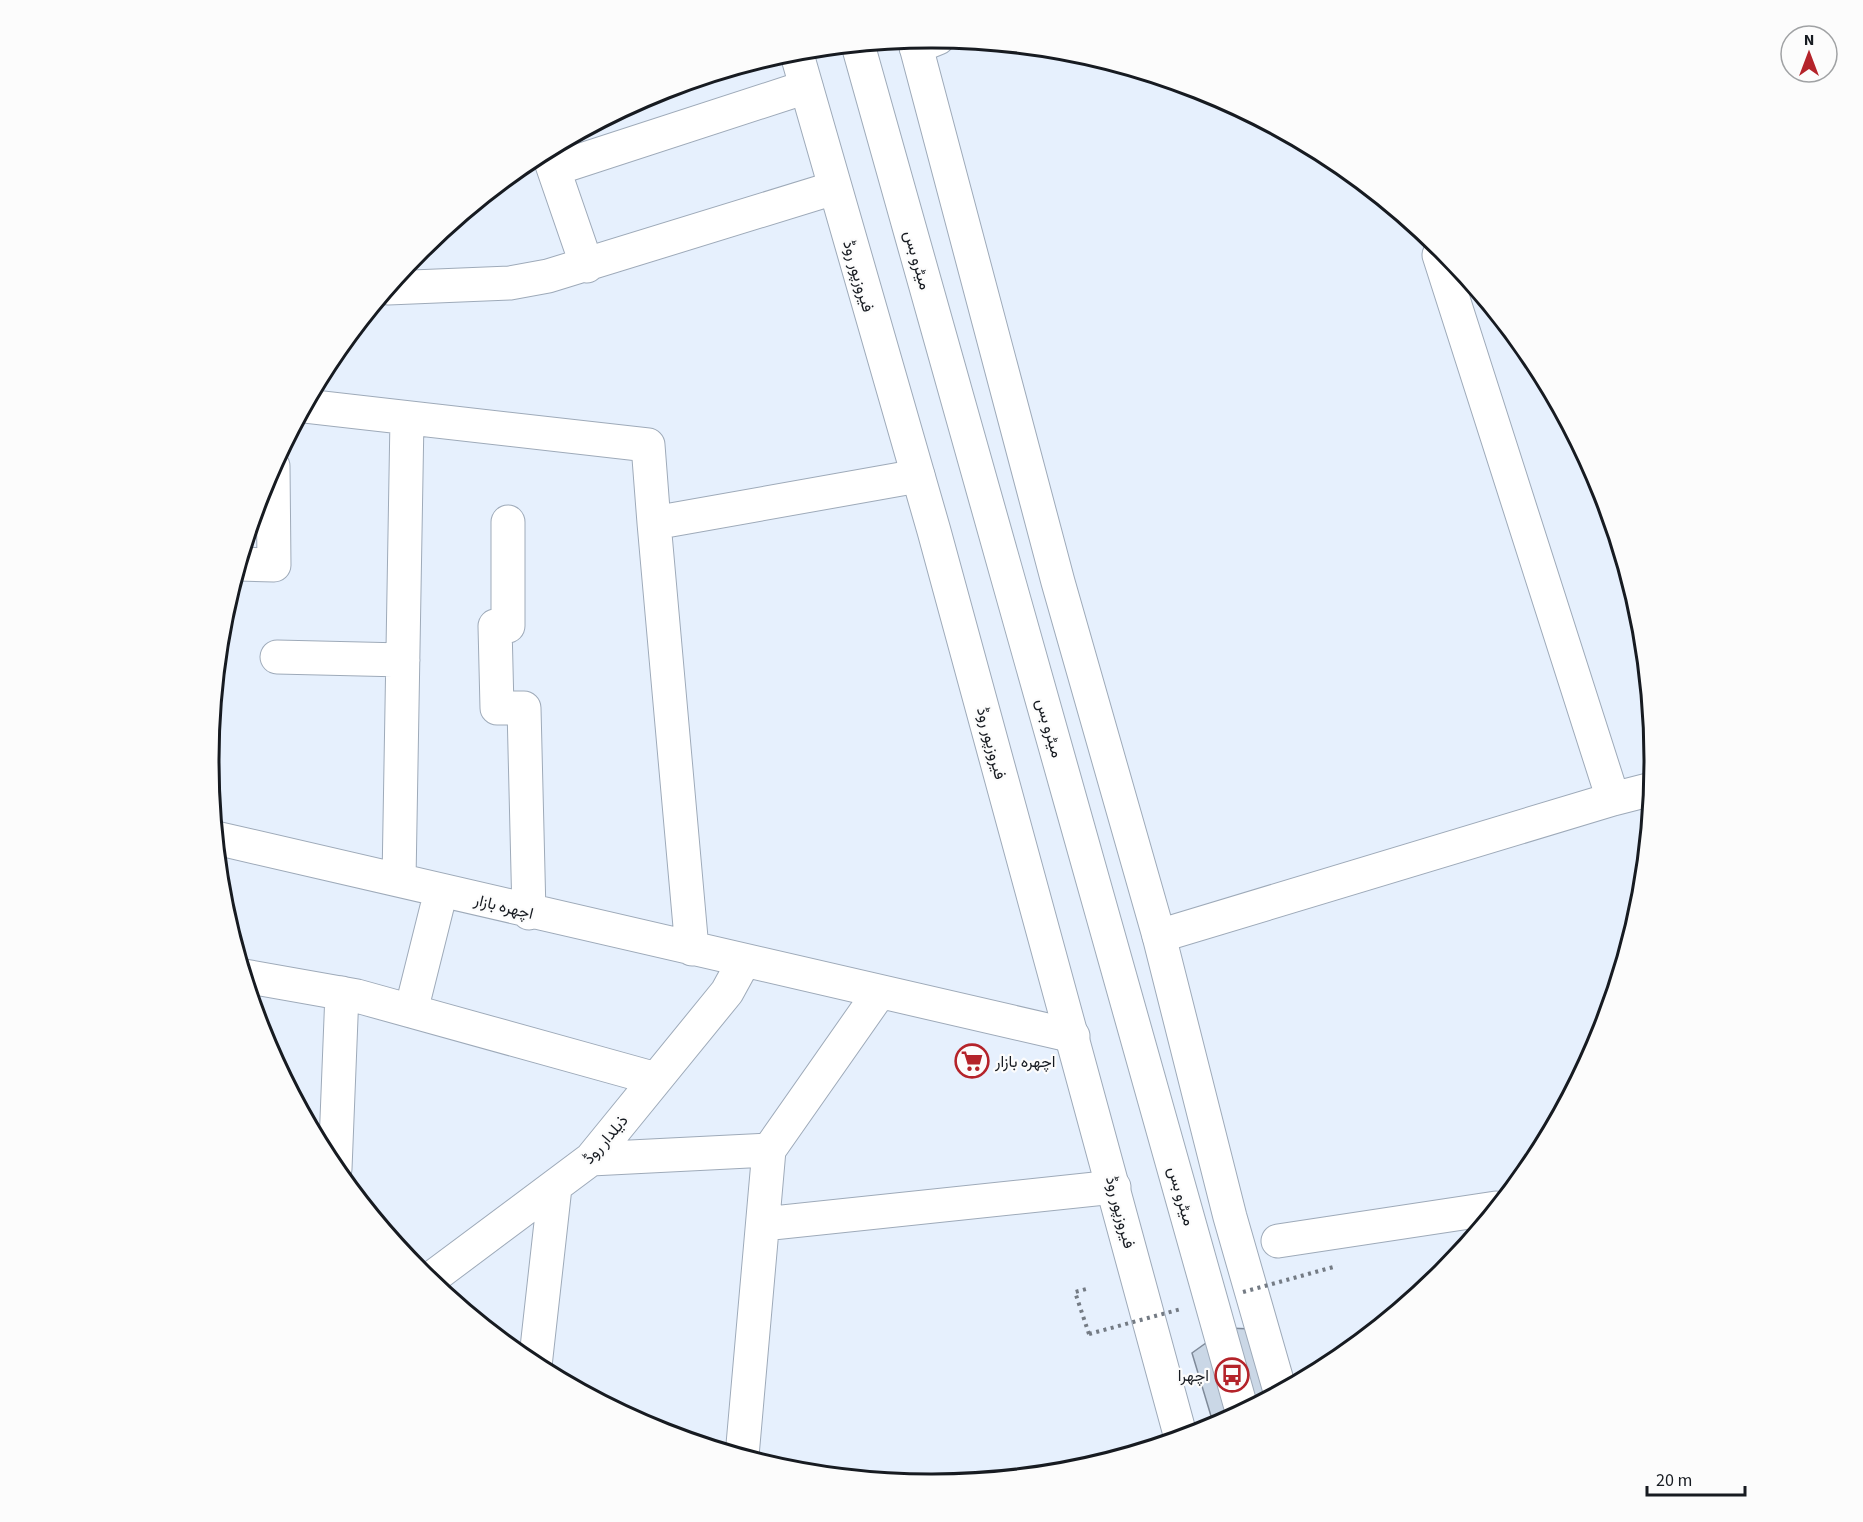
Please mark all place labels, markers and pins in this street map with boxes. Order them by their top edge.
supermarket icon: اچھرہ بازار [954,1043,990,1079]
place label: اچھرہ بازار [994,1051,1055,1073]
bus stop icon: اچھرا [1214,1357,1250,1393]
place label: اچھرا [1178,1365,1209,1387]

